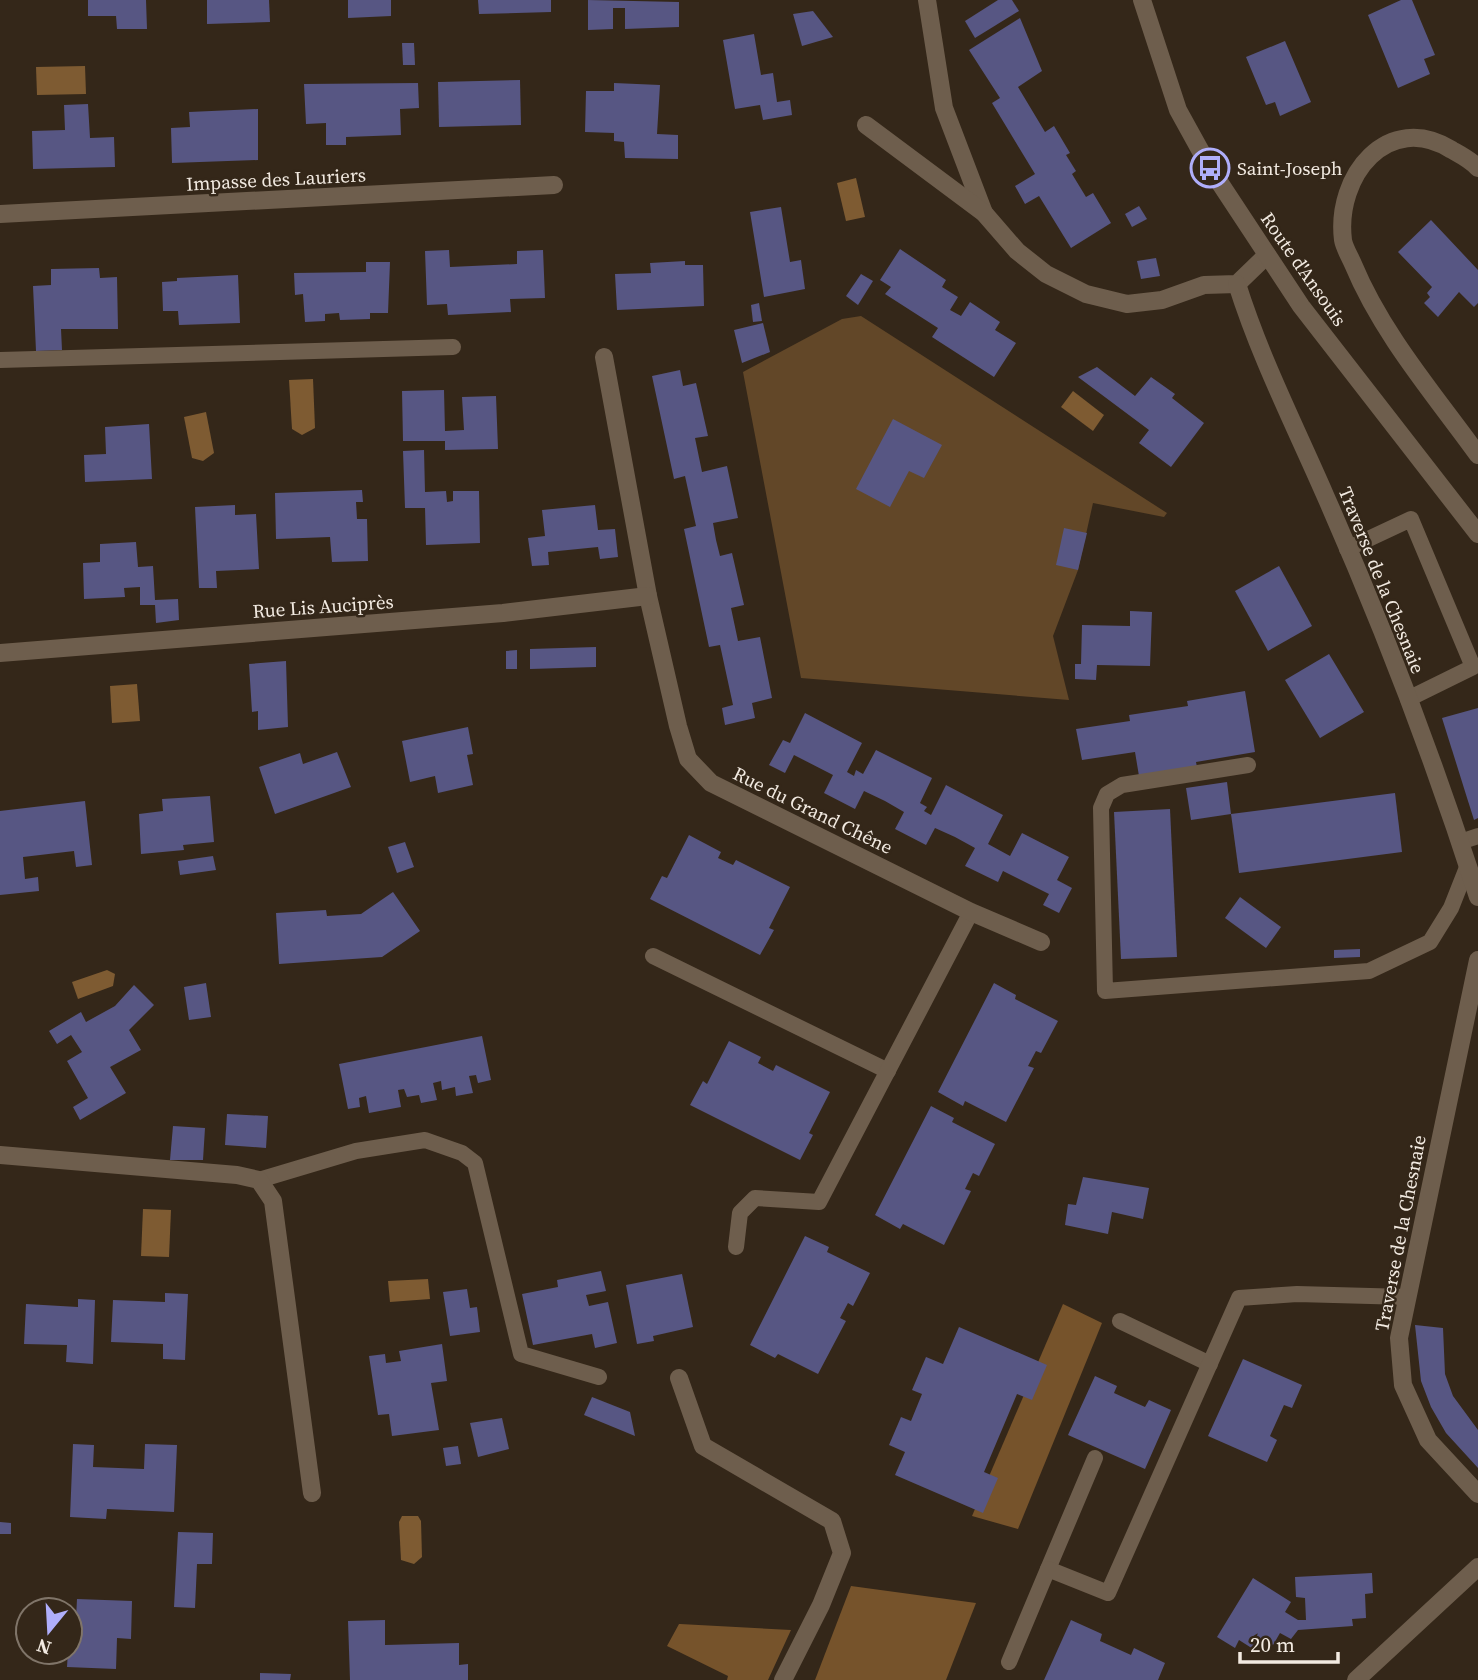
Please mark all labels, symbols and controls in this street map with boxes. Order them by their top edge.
bus stop icon: Saint-Joseph [1189,147,1231,189]
place label: Saint-Joseph [1237,155,1342,181]
street label: Impasse des Lauriers [185,161,367,197]
street label: Route d'Ansouis [1255,207,1353,331]
street label: Traverse de la Chesnaie [1333,483,1431,677]
street label: Rue Lis Auciprès [251,588,395,624]
street label: Rue du Grand Chêne [729,760,897,860]
street label: Traverse de la Chesnaie [1368,1133,1432,1333]
north arrow [14,1596,84,1666]
scale bar [1240,1620,1338,1664]
text: 20 m [1250,1630,1295,1659]
text: N [33,1633,54,1662]

